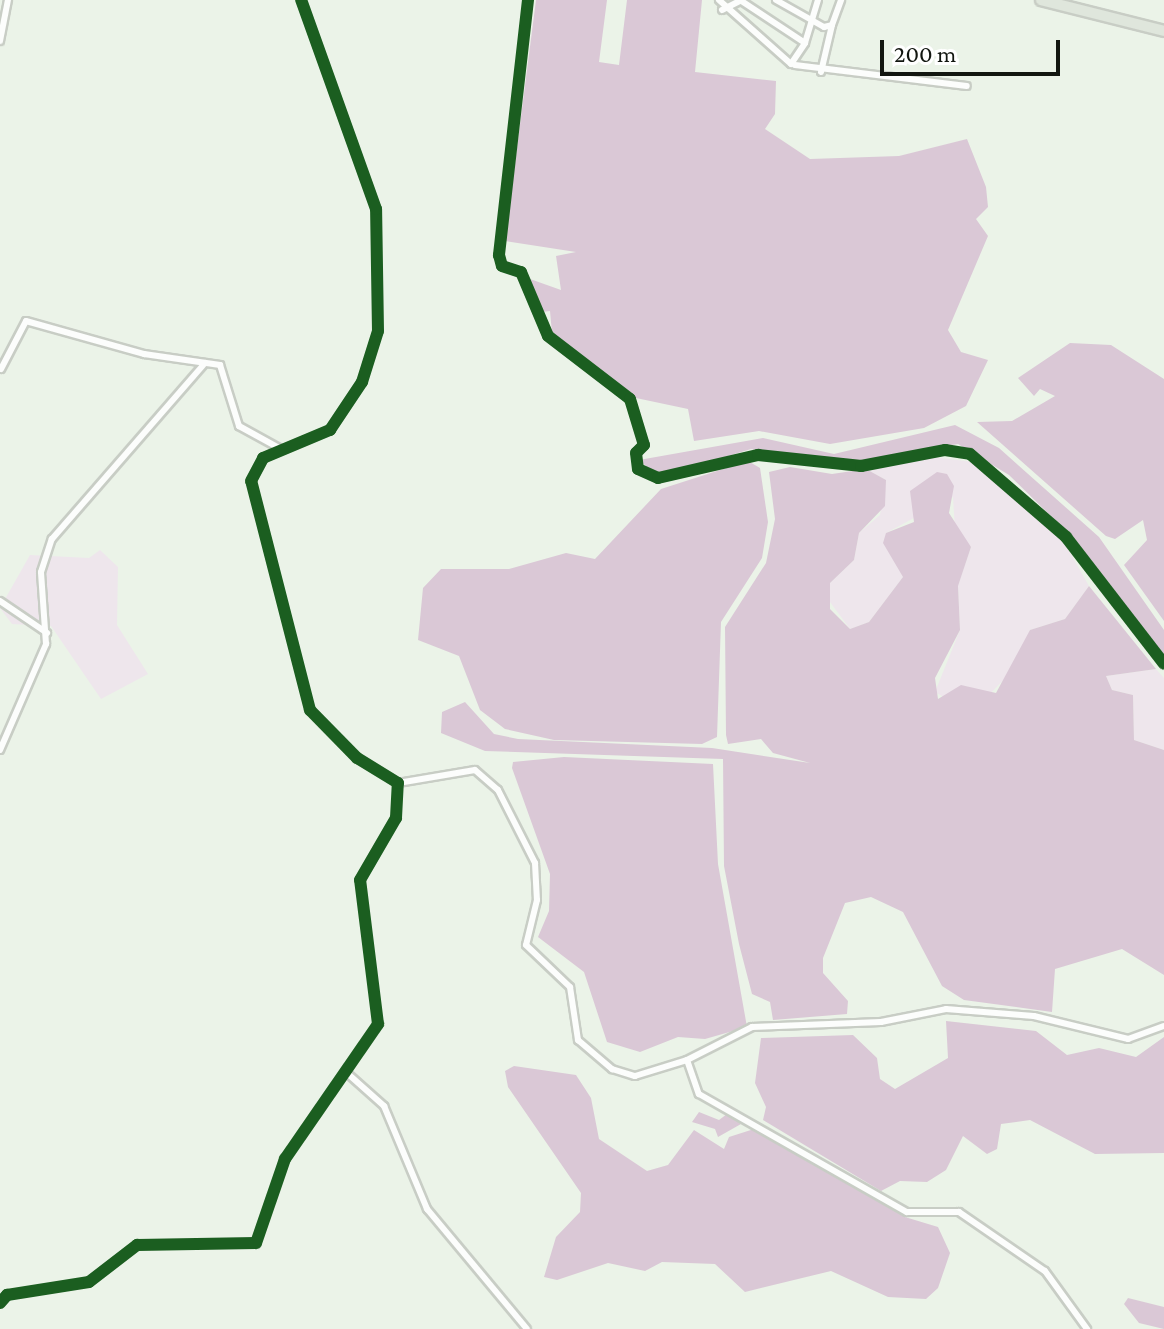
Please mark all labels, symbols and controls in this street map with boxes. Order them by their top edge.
scale bar [884,24,1064,74]
text: 200 m [894,40,956,67]

